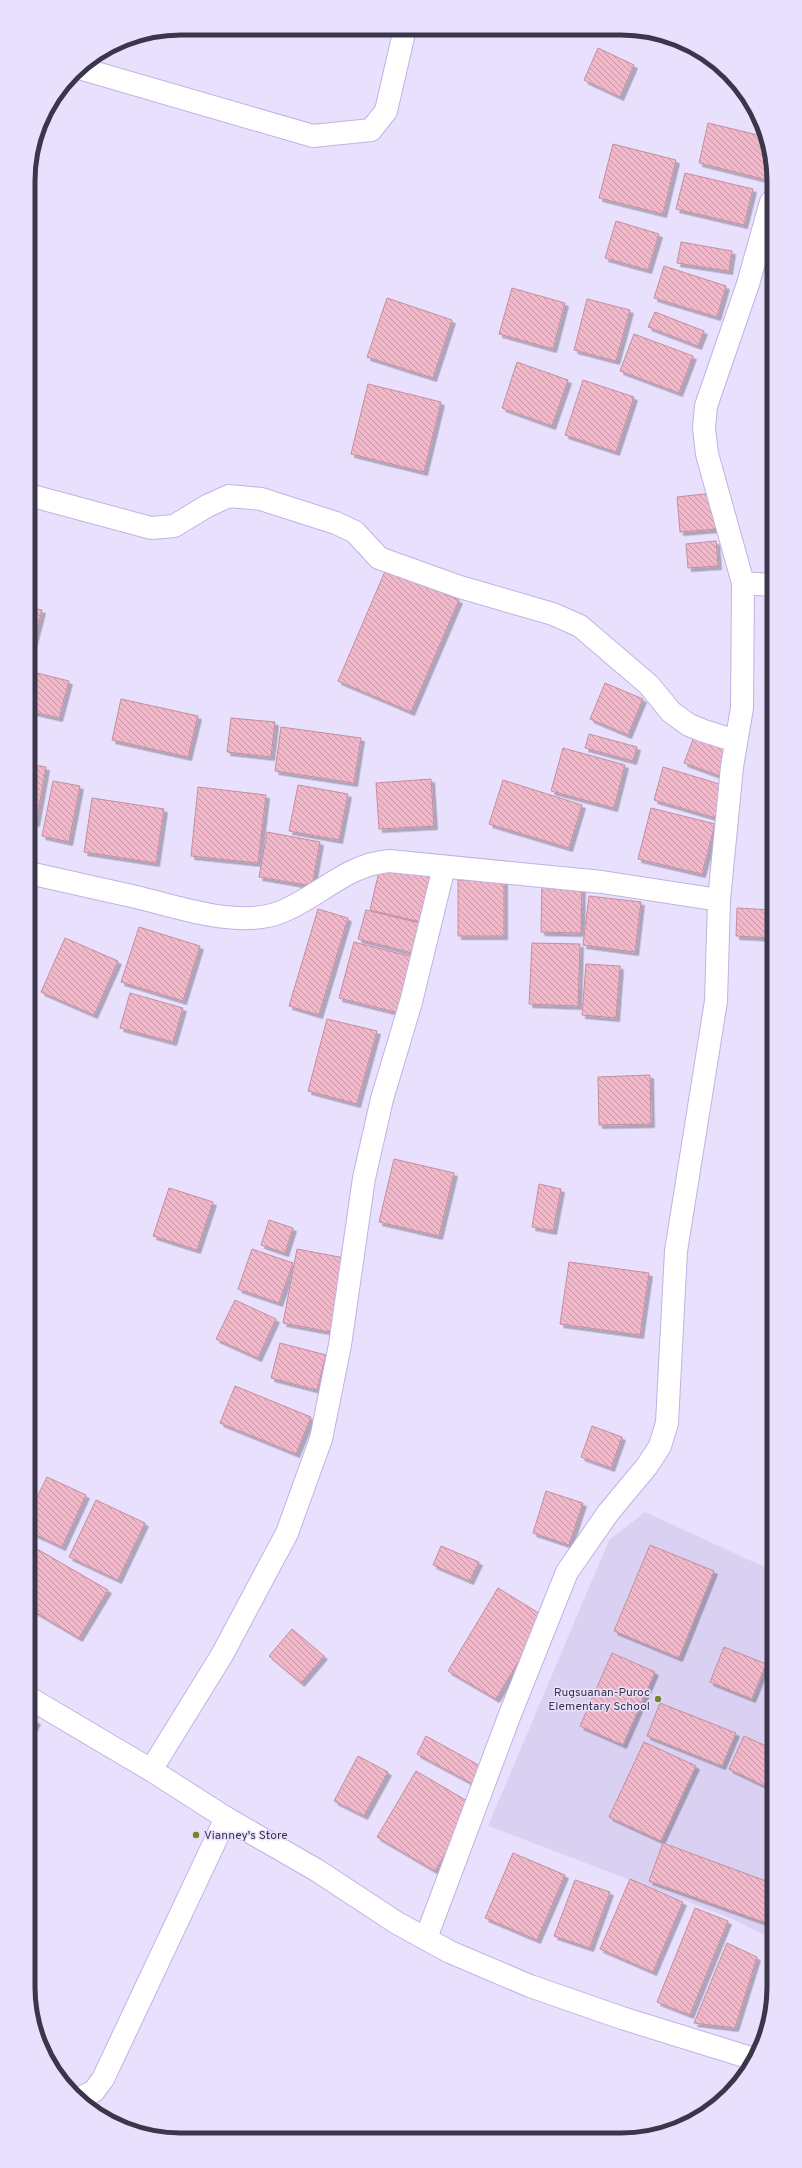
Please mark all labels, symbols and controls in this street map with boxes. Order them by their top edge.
place label: Rugsuanan-Puroc Elementary School [548,1685,650,1715]
marker: Rugsuanan-Puroc Elementary School [653,1694,663,1704]
place label: Vianney's Store [204,1828,288,1844]
marker: Vianney's Store [191,1830,201,1840]

